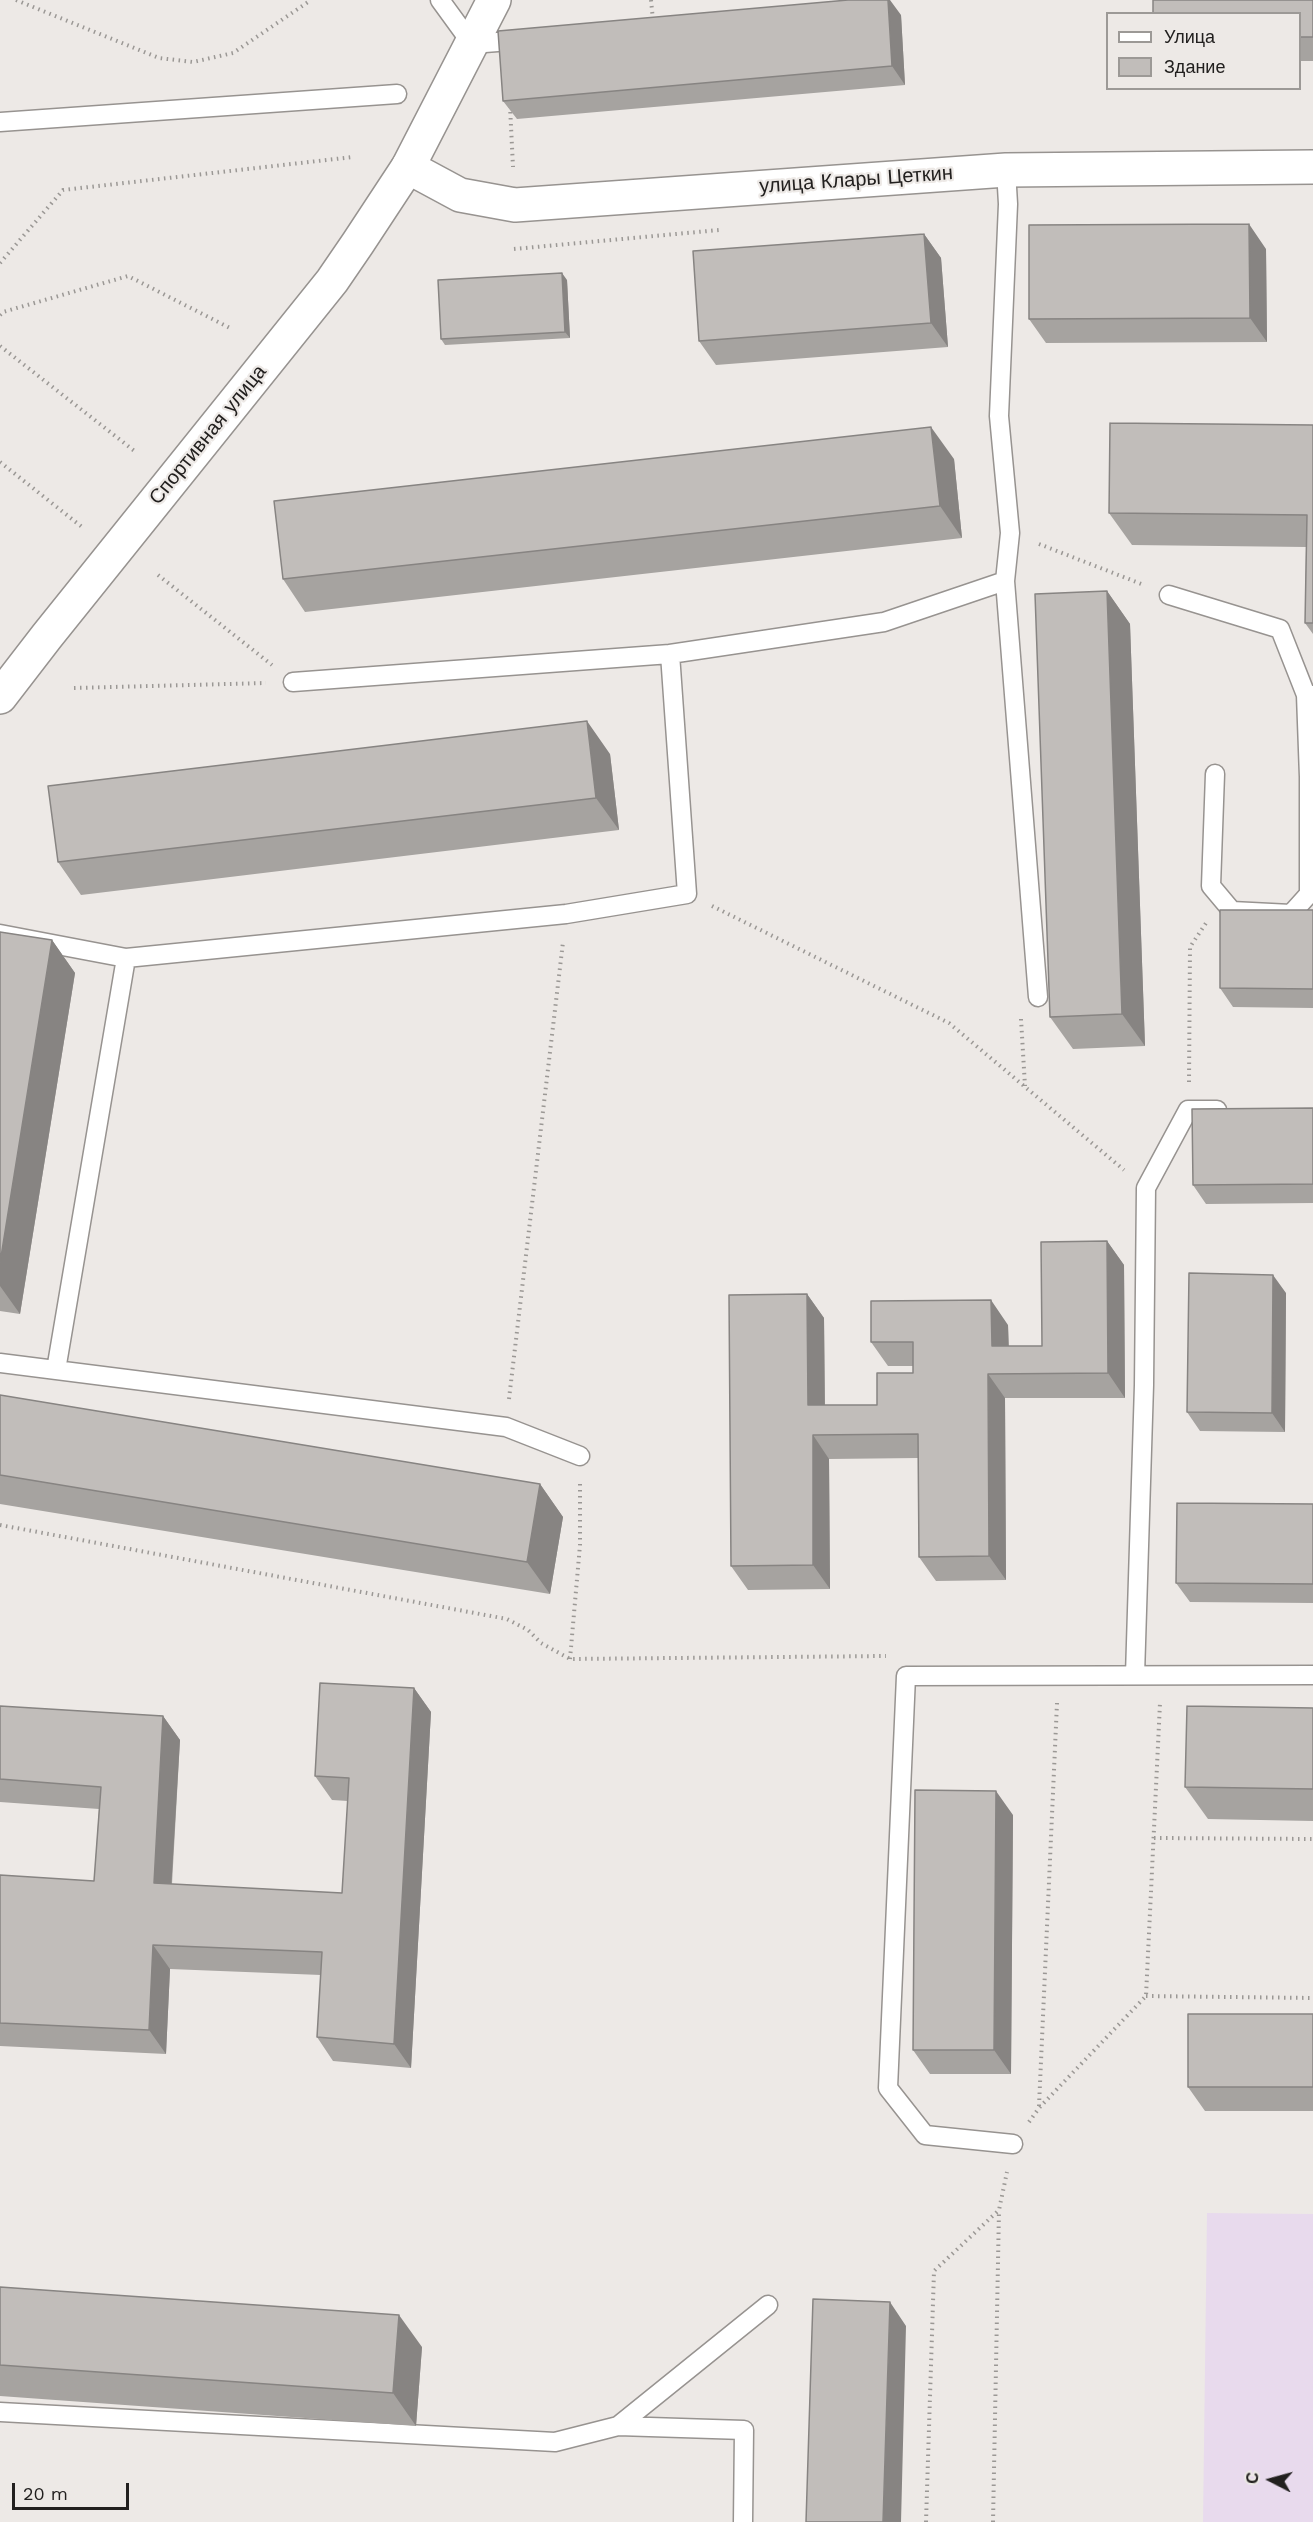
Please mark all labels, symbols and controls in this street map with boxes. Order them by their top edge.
legend [1106,12,1301,90]
text: Улица [1164,26,1215,47]
text: Здание [1164,56,1225,77]
street label: улица Клары Цеткин [758,161,954,199]
street label: Спортивная улица [144,360,272,510]
north arrow [1241,2450,1301,2510]
scale bar [15,2471,132,2509]
text: С [1243,2471,1263,2485]
text: 20 m [23,2483,68,2504]

